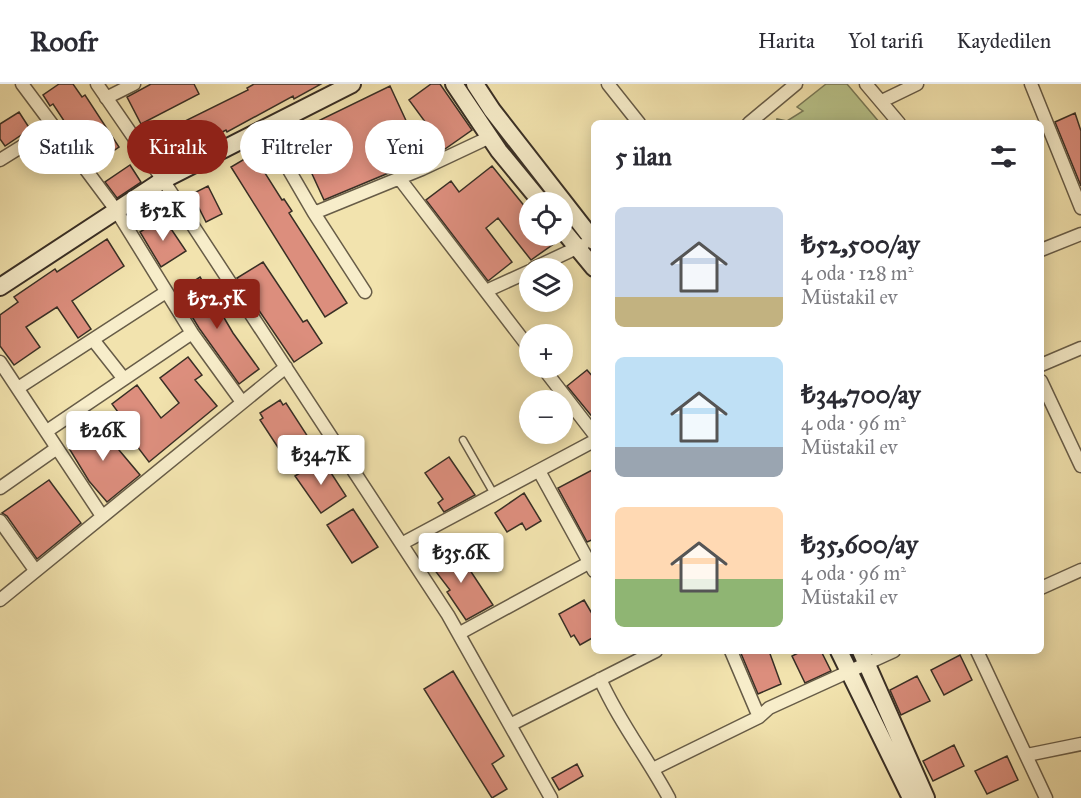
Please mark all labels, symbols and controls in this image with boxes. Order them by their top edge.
text: Roofr [30,24,98,59]
text: Harita [758,28,815,54]
text: Yol tarifi [848,28,924,54]
text: Kaydedilen [957,28,1051,54]
chip: Satılık [18,120,115,174]
chip: Kiralık [127,120,228,174]
chip: Filtreler [240,120,353,174]
chip: Yeni [365,120,445,174]
text: 5 ilan [615,140,672,172]
icon: filters [987,140,1020,173]
pin: ₺52K [127,191,199,242]
map controls [519,192,573,444]
button: locate [519,192,573,246]
text: ₺52K [141,198,185,222]
text: ₺52,500/ay [801,228,920,260]
icon: home [663,231,735,303]
button: layers [519,258,573,312]
text: 4 oda · 128 m² [801,261,913,285]
pin: ₺52.5K [168,279,266,330]
text: Müstakil ev [801,285,897,309]
text: ₺52.5K [188,286,246,310]
button: + [519,324,573,378]
text: ₺34,700/ay [801,378,921,410]
icon: home [663,381,735,453]
button: − [519,390,573,444]
pin: ₺26K [67,411,139,462]
text: 4 oda · 96 m² [801,411,906,435]
text: ₺26K [80,418,126,442]
pin: ₺34.7K [272,435,370,486]
text: Müstakil ev [801,435,897,459]
text: ₺34.7K [292,442,350,466]
text: ₺35,600/ay [801,528,918,560]
icon: home [663,531,735,603]
pin: ₺35.6K [412,533,510,584]
text: ₺35.6K [433,540,489,564]
text: 4 oda · 96 m² [801,561,906,585]
text: Müstakil ev [801,585,897,609]

